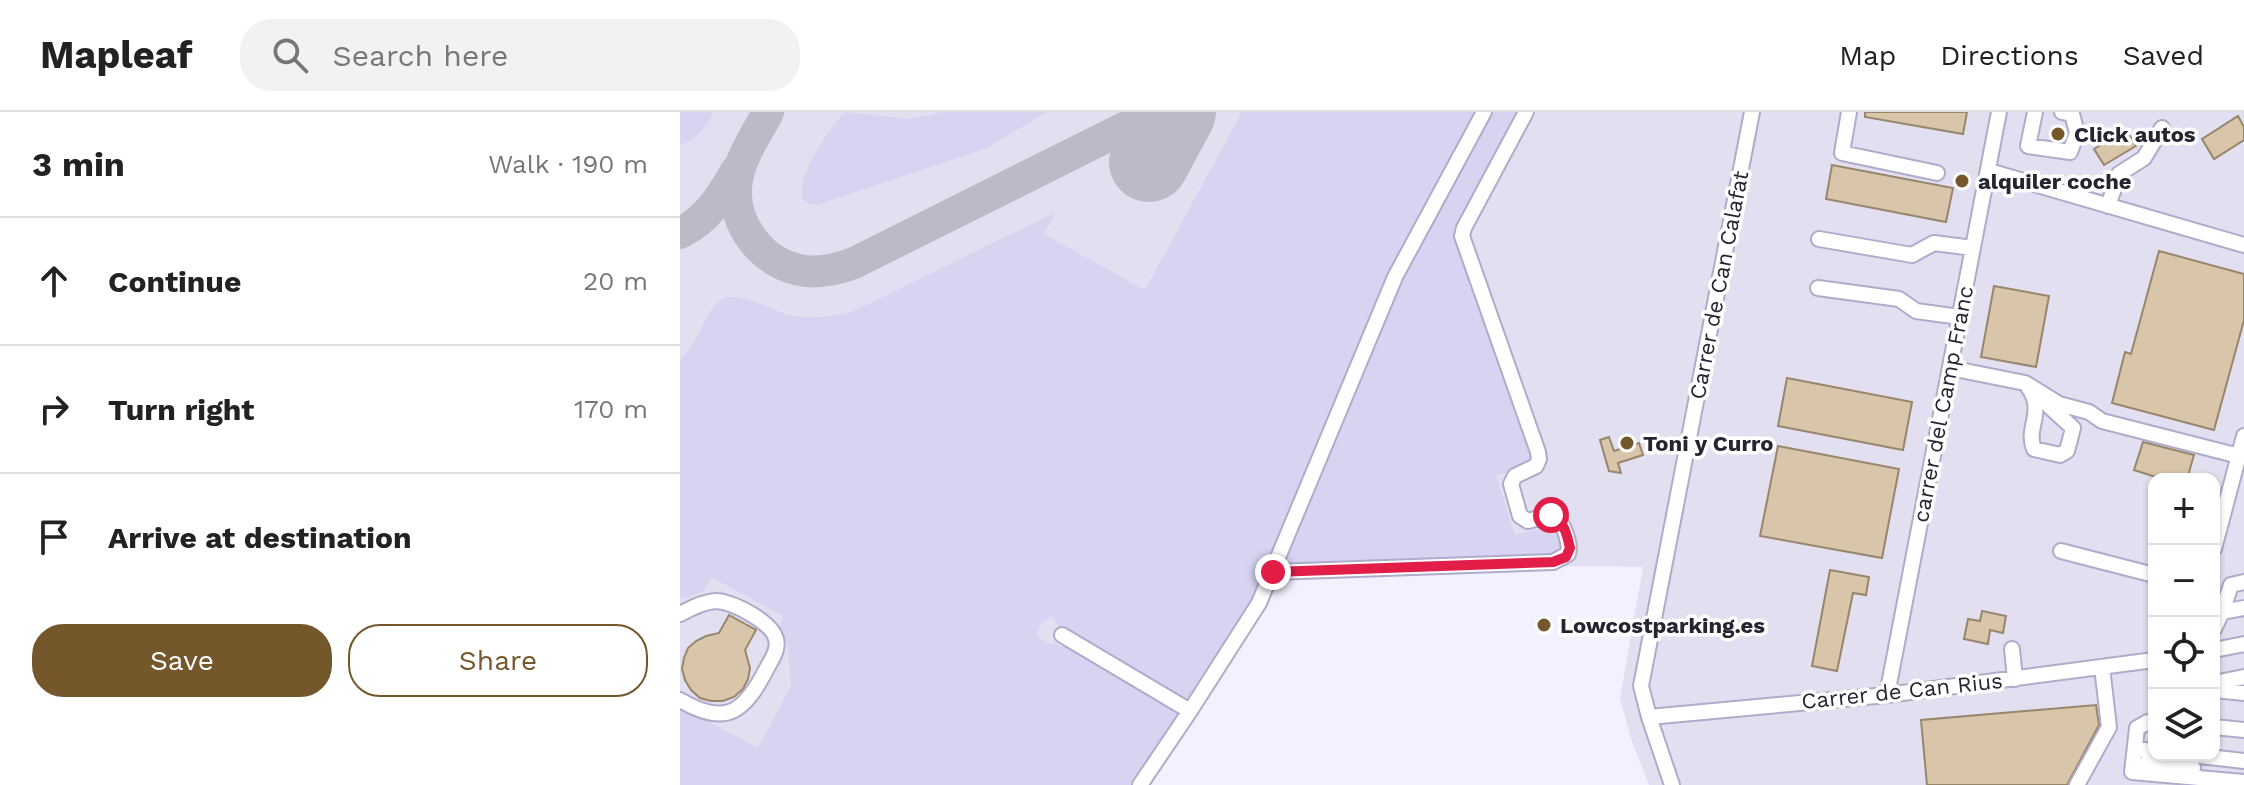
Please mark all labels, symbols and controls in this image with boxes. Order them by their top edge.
search box [240,19,800,91]
text: Mapleaf [40,33,192,77]
icon: search [268,33,312,77]
text: Search here [332,38,508,73]
text: Map [1839,39,1896,72]
text: Directions [1940,39,2079,72]
text: Saved [2123,39,2204,72]
place label: Click autos [2074,122,2196,147]
marker: Click autos [2049,125,2067,143]
text: 3 min [32,144,125,184]
text: Walk · 190 m [488,149,648,179]
street label: Carrer de Can Calafat [1685,169,1753,401]
place label: alquiler coche [1978,169,2132,194]
marker: alquiler coche [1953,172,1971,190]
icon: ahead [32,259,76,303]
text: Continue [108,264,241,299]
text: 20 m [583,266,648,296]
street label: carrer del Camp Franc [1908,284,1978,524]
icon: right [32,387,76,431]
text: Turn right [108,392,254,427]
text: 170 m [574,394,648,424]
place label: Toni y Curro [1643,431,1773,456]
marker: Toni y Curro [1618,434,1636,452]
map controls [2148,473,2220,761]
button: + [2148,473,2220,545]
route start [1533,497,1569,533]
icon: arrive [32,515,76,559]
text: Arrive at destination [108,520,412,555]
button: − [2148,545,2220,617]
route end [1255,554,1291,590]
place label: Lowcostparking.es [1560,613,1765,638]
marker: Lowcostparking.es [1535,616,1553,634]
button: locate [2148,617,2220,689]
button: Save [32,624,332,697]
button: Share [348,624,648,697]
street label: Carrer de Can Rius [1800,668,2004,714]
button: layers [2148,689,2220,761]

